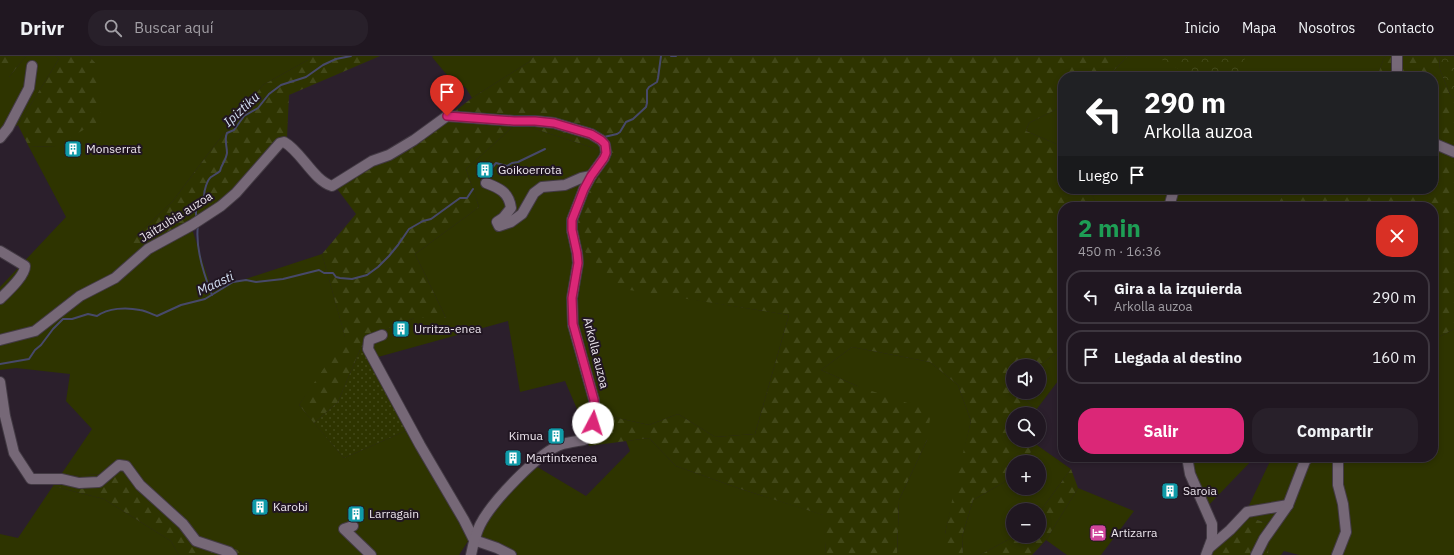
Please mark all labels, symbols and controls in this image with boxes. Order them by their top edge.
search box [88,10,368,46]
text: Drivr [20,16,64,40]
icon: search [102,17,124,39]
text: Buscar aquí [134,18,213,37]
text: Inicio [1184,19,1220,37]
text: Mapa [1242,19,1276,37]
text: Nosotros [1298,19,1355,37]
text: Contacto [1377,19,1434,37]
pin [430,75,464,116]
icon: arrive [436,81,458,103]
text: 290 m [1144,84,1226,121]
water label: Ipiztiku [220,88,263,130]
icon: left [1078,88,1130,140]
text: Arkolla auzoa [1144,120,1253,143]
building icon: Monserrat [63,139,83,159]
place label: Monserrat [86,141,141,156]
building icon: Goikoerrota [475,160,495,180]
place label: Goikoerrota [498,162,562,177]
icon: arrive [1126,164,1148,186]
text: Luego [1078,166,1118,185]
street label: Jaitzubia auzoa [137,188,215,245]
text: 2 min [1078,212,1141,244]
button: close [1376,215,1418,257]
text: 450 m · 16:36 [1078,243,1161,260]
water label: Maasti [194,267,237,299]
text: Gira a la izquierda [1114,279,1242,298]
icon: left [1080,286,1102,308]
text: 290 m [1372,288,1416,307]
text: Arkolla auzoa [1114,298,1192,315]
street label: Arkolla auzoa [580,316,613,390]
building icon: Urritza-enea [391,319,411,339]
place label: Urritza-enea [414,321,482,336]
icon: arrive [1080,346,1102,368]
text: Llegada al destino [1114,348,1242,367]
text: 160 m [1372,348,1416,367]
map controls [1006,359,1046,543]
button: sound [1006,359,1046,399]
position arrow [572,402,614,444]
button: search [1006,407,1046,447]
button: Salir [1078,408,1244,454]
button: Compartir [1252,408,1418,454]
building icon: Kimua [546,426,566,446]
place label: Kimua [509,428,544,443]
building icon: Martintxenea [503,448,523,468]
place label: Martintxenea [526,450,598,465]
button: + [1006,455,1046,495]
building icon: Saroia [1160,481,1180,501]
place label: Saroia [1183,483,1217,498]
building icon: Karobi [250,497,270,517]
place label: Karobi [273,499,308,514]
button: − [1006,503,1046,543]
building icon: Larragain [346,504,366,524]
place label: Larragain [369,506,419,521]
hotel icon: Artizarra [1088,523,1108,543]
place label: Artizarra [1111,525,1158,540]

